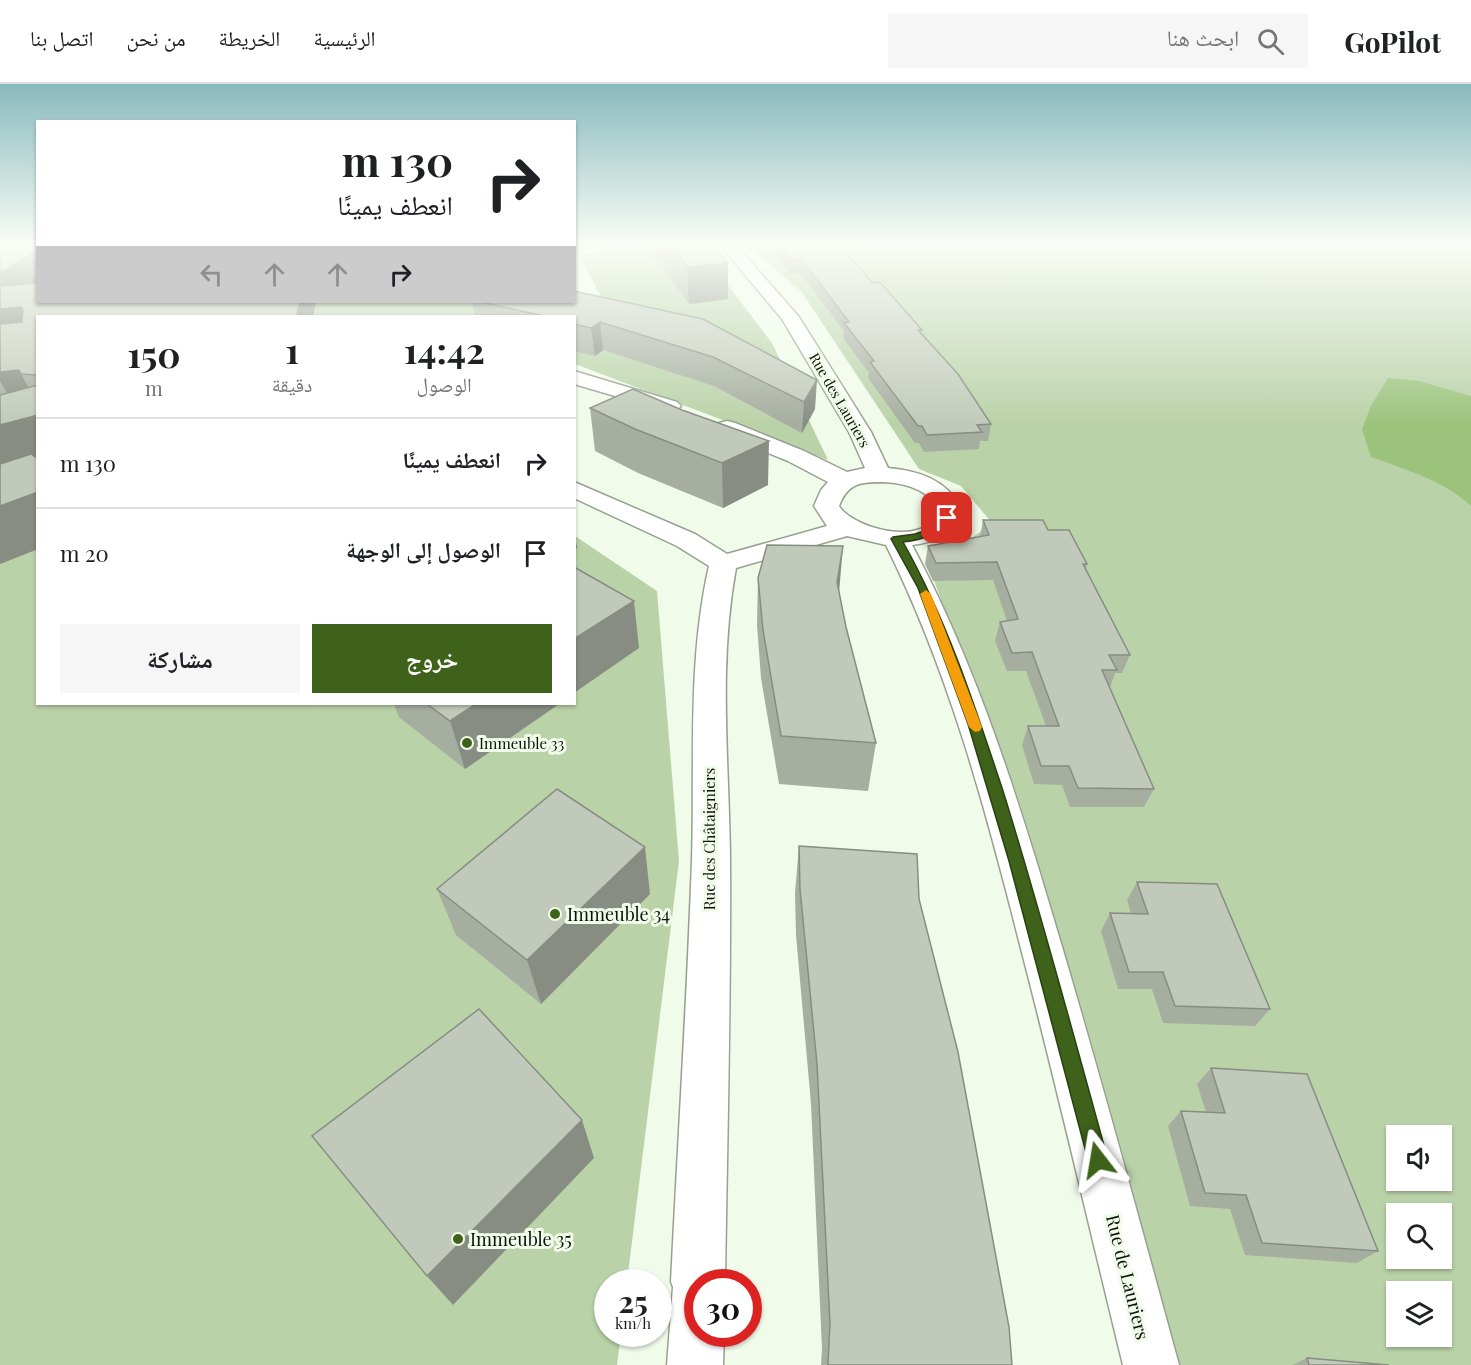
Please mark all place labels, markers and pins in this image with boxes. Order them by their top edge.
pin [921,492,972,543]
place label: Immeuble 33 [479,733,565,753]
marker: Immeuble 33 [460,736,474,750]
place label: Immeuble 34 [567,902,670,926]
marker: Immeuble 34 [548,907,562,921]
place label: Immeuble 35 [470,1227,572,1251]
marker: Immeuble 35 [451,1232,465,1246]

